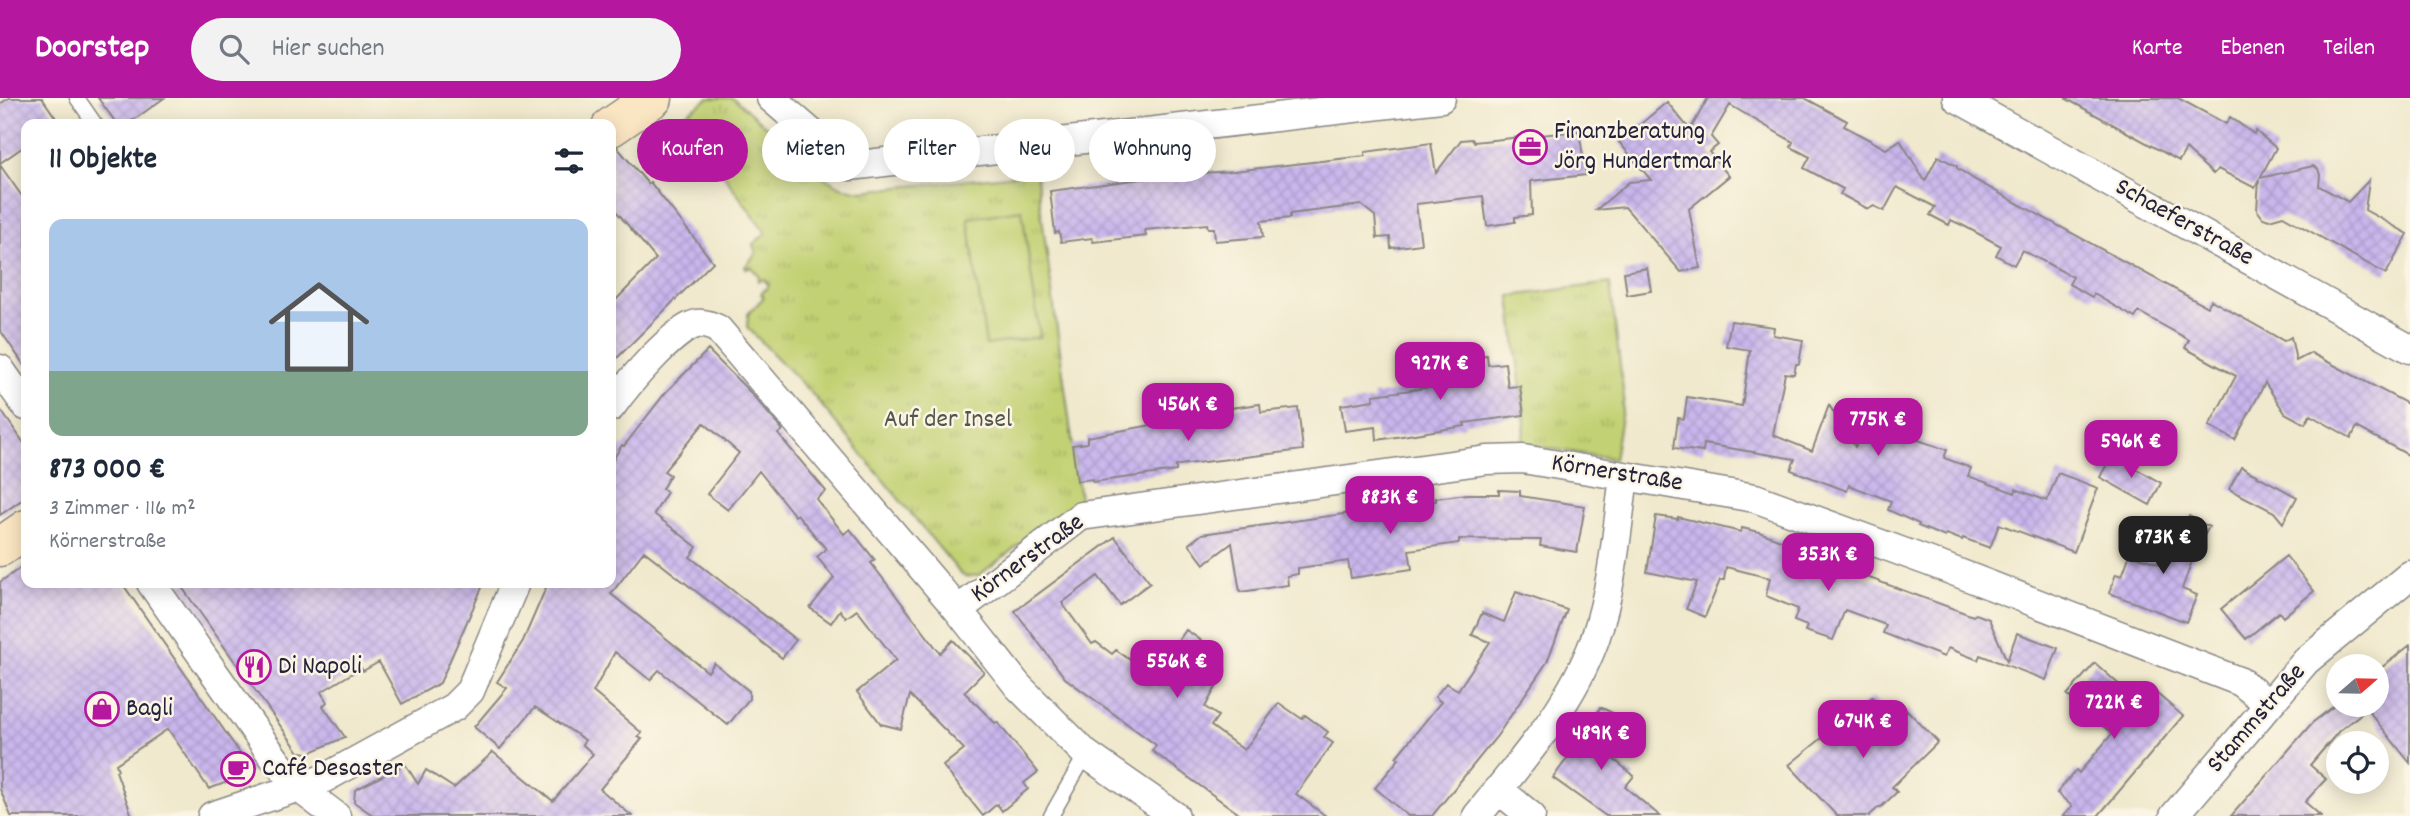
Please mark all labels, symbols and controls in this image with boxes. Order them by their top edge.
search box [191,18,681,81]
text: Doorstep [35,26,149,73]
icon: search [215,30,253,68]
text: Hier suchen [271,31,385,68]
text: Karte [2132,32,2182,66]
text: Ebenen [2220,32,2285,66]
text: Teilen [2323,32,2375,66]
place label: Finanzberatung Jörg Hundertmark [1554,114,1732,181]
chip: Kaufen [637,119,748,182]
chip: Mieten [762,119,869,182]
chip: Filter [883,119,980,182]
chip: Neu [994,119,1075,182]
chip: Wohnung [1089,119,1216,182]
office icon: Finanzberatung Jörg Hundertmark [1511,128,1549,166]
text: 11 Objekte [49,140,157,183]
icon: filters [550,142,588,180]
street label: Schaeferstraße [2108,170,2260,276]
icon: home [256,264,382,390]
pin: 927K € [1383,342,1497,402]
text: 927K € [1411,348,1469,381]
pin: 456K € [1131,384,1245,443]
text: 456K € [1158,389,1218,422]
pin: 775K € [1821,398,1935,458]
park label: Auf der Insel [884,402,1012,439]
text: 775K € [1850,404,1907,437]
pin: 596K € [2074,420,2188,480]
text: 596K € [2100,426,2162,459]
street label: Körnerstraße [1549,445,1685,503]
text: 873 000 € [49,450,165,493]
pin: 883K € [1333,476,1447,536]
text: 883K € [1361,482,1419,515]
text: 3 Zimmer · 116 m² [49,493,196,526]
street label: Körnerstraße [964,505,1092,613]
pin: 873K € [2106,517,2220,576]
text: 873K € [2135,522,2191,555]
text: Körnerstraße [49,526,166,559]
pin: 353K € [1771,533,1885,593]
text: 353K € [1798,539,1858,572]
pin: 556K € [1120,640,1234,700]
text: 556K € [1146,646,1208,679]
restaurant icon: Di Napoli [235,648,273,686]
place label: Di Napoli [278,649,362,686]
north arrow [2326,654,2389,718]
map controls [2326,654,2389,794]
street label: Stammstraße [2199,656,2315,782]
pin: 722K € [2057,682,2171,741]
text: 722K € [2085,687,2143,720]
shop icon: Bagli [83,690,121,728]
place label: Bagli [126,691,173,728]
pin: 674K € [1806,700,1920,760]
text: 674K € [1834,706,1892,739]
pin: 489K € [1544,712,1658,772]
text: 489K € [1572,718,1630,751]
button: locate [2326,731,2389,794]
cafe icon: Café Desaster [219,750,257,788]
place label: Café Desaster [262,751,403,788]

